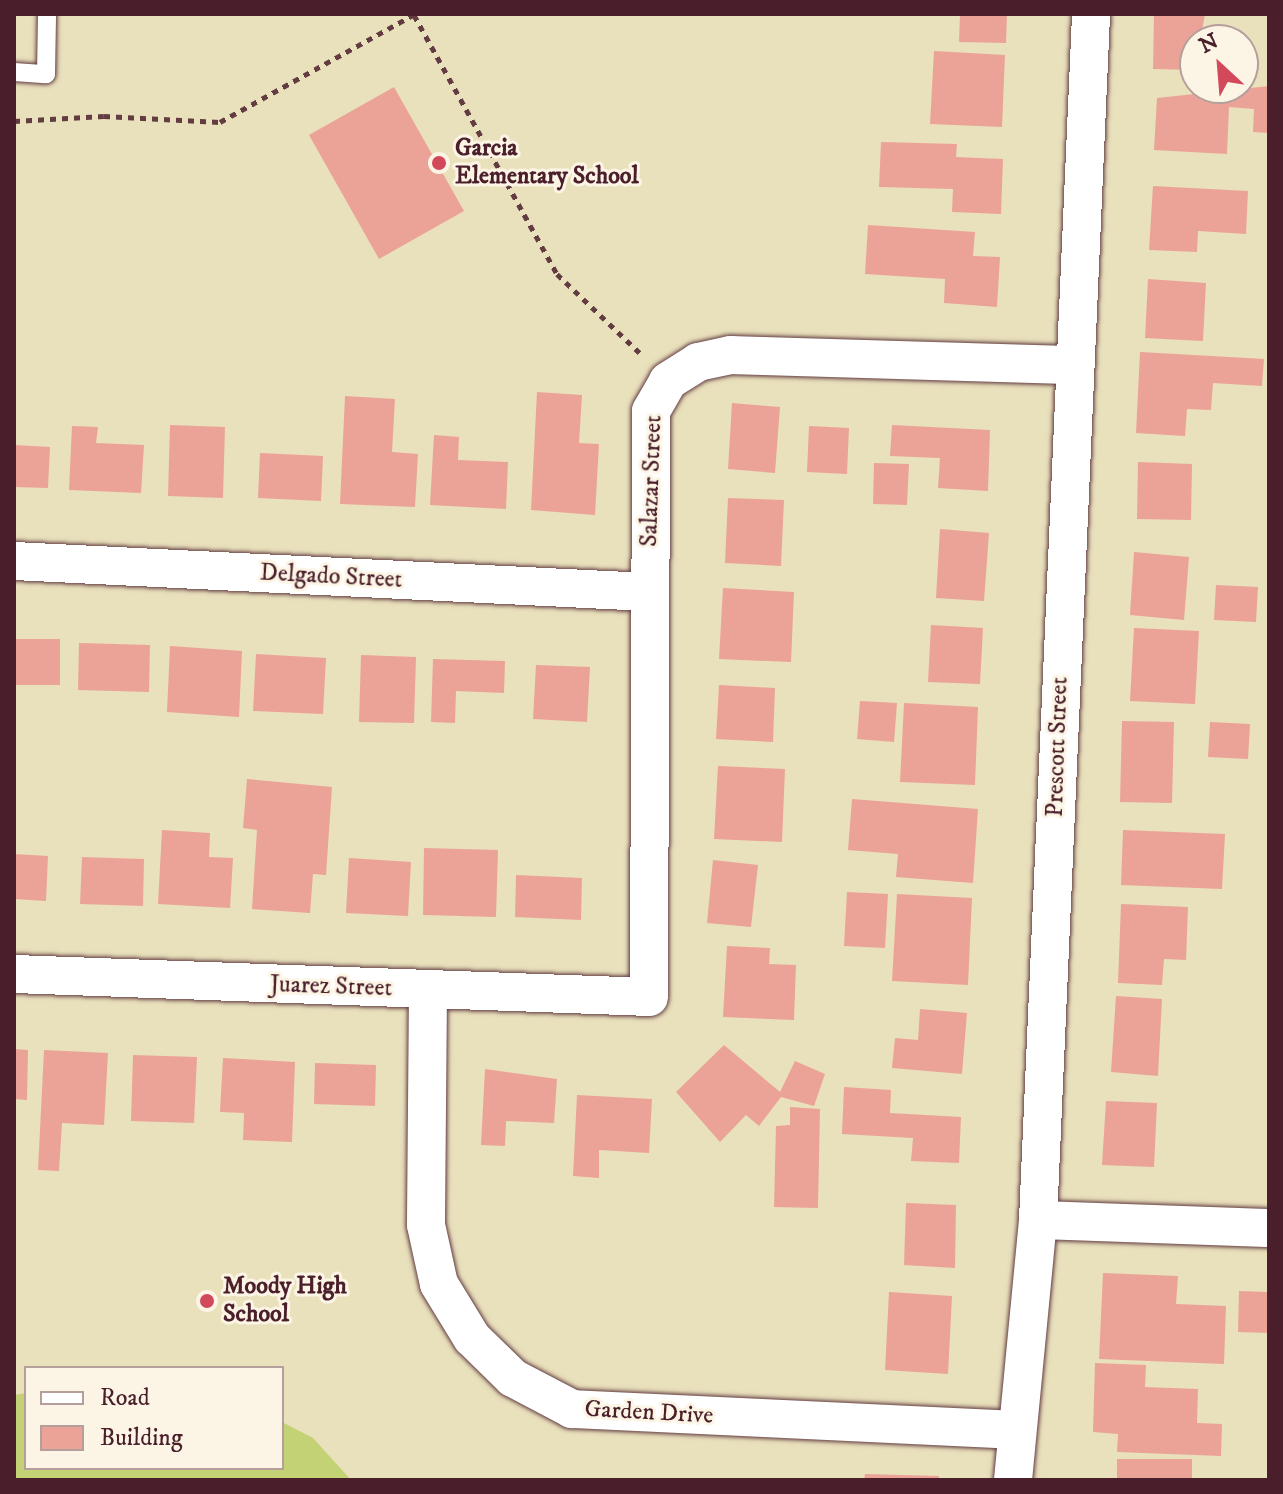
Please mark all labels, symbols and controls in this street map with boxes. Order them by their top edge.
north arrow [1179,24,1259,104]
text: N [1195,28,1223,60]
place label: Garcia Elementary School [455,135,639,191]
marker: Garcia Elementary School [430,154,448,172]
street label: Salazar Street [635,415,669,547]
street label: Delgado Street [259,559,403,595]
street label: Prescott Street [1041,676,1075,818]
street label: Juarez Street [269,970,393,1004]
place label: Moody High School [223,1273,347,1329]
marker: Moody High School [198,1292,216,1310]
legend [24,1366,284,1470]
text: Road [100,1383,150,1413]
street label: Garden Drive [584,1395,714,1431]
text: Building [100,1423,183,1453]

